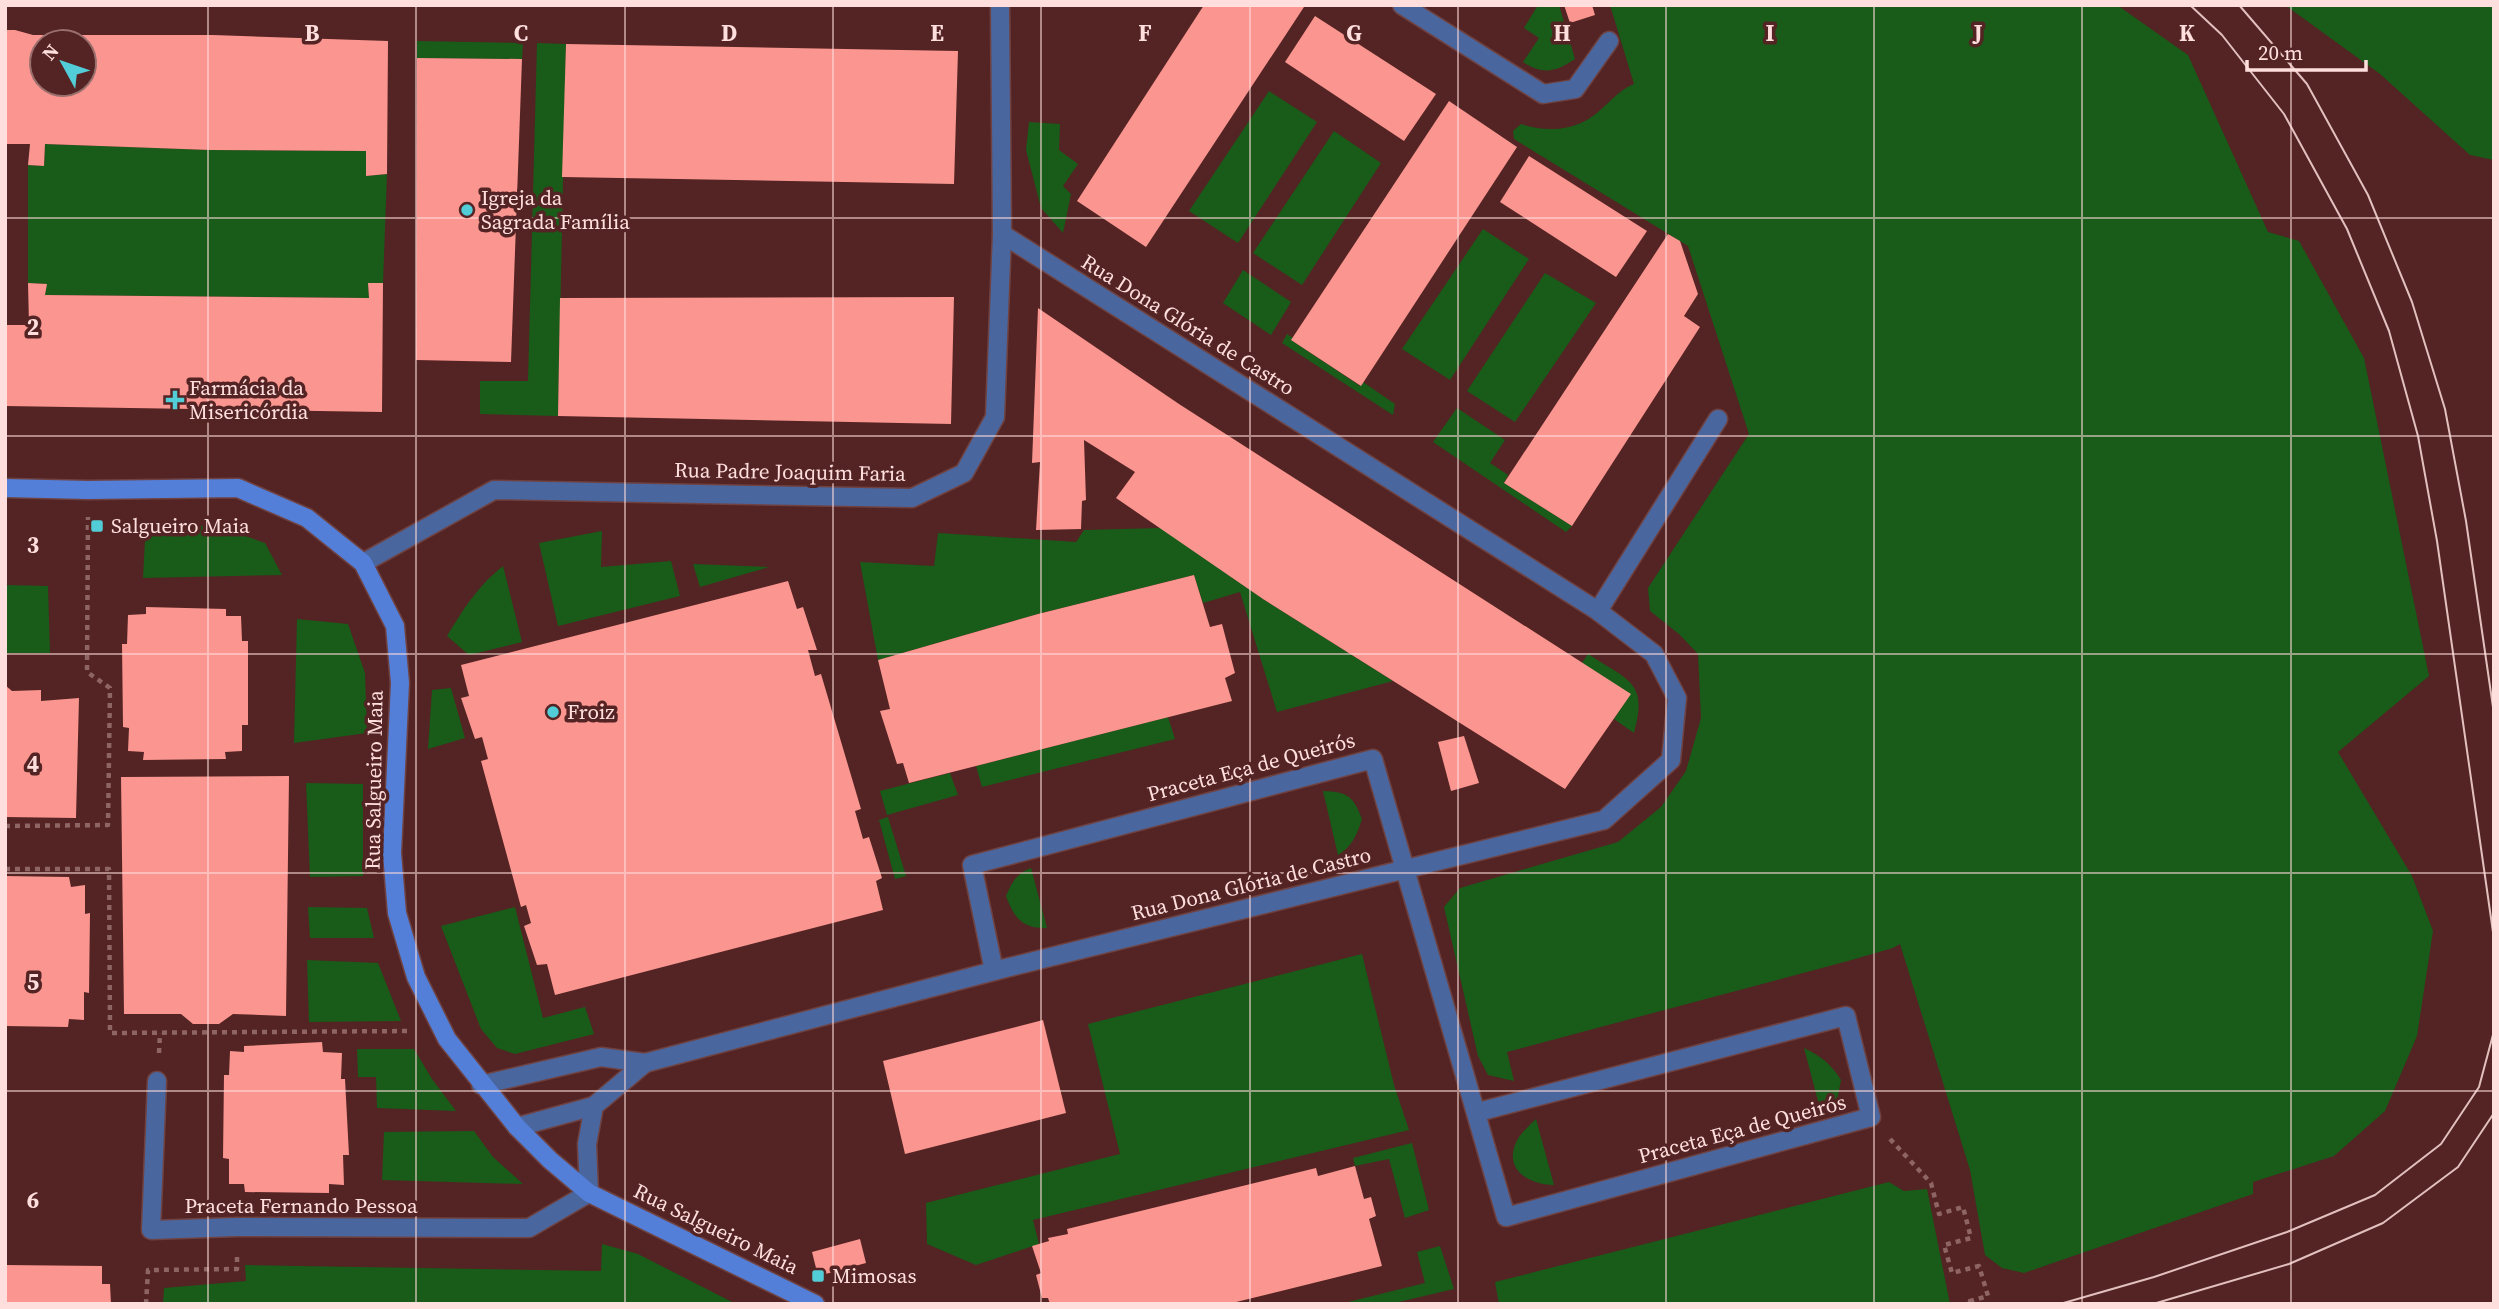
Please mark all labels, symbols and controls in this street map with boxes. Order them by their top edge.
text: B [305,17,320,49]
text: C [514,17,528,49]
text: D [721,17,737,49]
text: E [930,17,944,49]
text: F [1138,17,1152,49]
text: G [1346,17,1362,49]
text: H [1553,17,1571,49]
text: I [1766,17,1775,49]
text: J [1971,17,1983,49]
text: K [2179,17,2195,49]
north arrow [28,28,98,98]
scale bar [2247,28,2366,72]
text: N [36,38,64,66]
text: 20 m [2258,38,2303,67]
place label: Igreja da Sagrada Família [481,183,630,236]
marker: Igreja da Sagrada Família [459,202,475,218]
street label: Rua Dona Glória de Castro [1076,247,1300,402]
text: 2 [27,311,39,343]
place label: Farmácia da Misericórdia [189,373,309,426]
marker: Farmácia da Misericórdia [167,392,183,408]
street label: Rua Padre Joaquim Faria [674,455,906,488]
place label: Salgueiro Maia [111,511,250,540]
marker: Salgueiro Maia [89,518,105,534]
text: 3 [27,529,39,561]
street label: Rua Salgueiro Maia [357,690,390,870]
place label: Froiz [567,697,615,726]
marker: Froiz [545,704,561,720]
street label: Praceta Eça de Queirós [1144,725,1358,808]
text: 4 [27,748,39,780]
street label: Rua Dona Glória de Castro [1128,840,1374,927]
text: 5 [27,966,39,998]
street label: Praceta Eça de Queirós [1635,1087,1849,1170]
street label: Rua Salgueiro Maia [629,1176,804,1281]
text: 6 [27,1184,39,1216]
street label: Praceta Fernando Pessoa [184,1191,418,1220]
place label: Mimosas [832,1261,917,1290]
marker: Mimosas [810,1268,826,1284]

